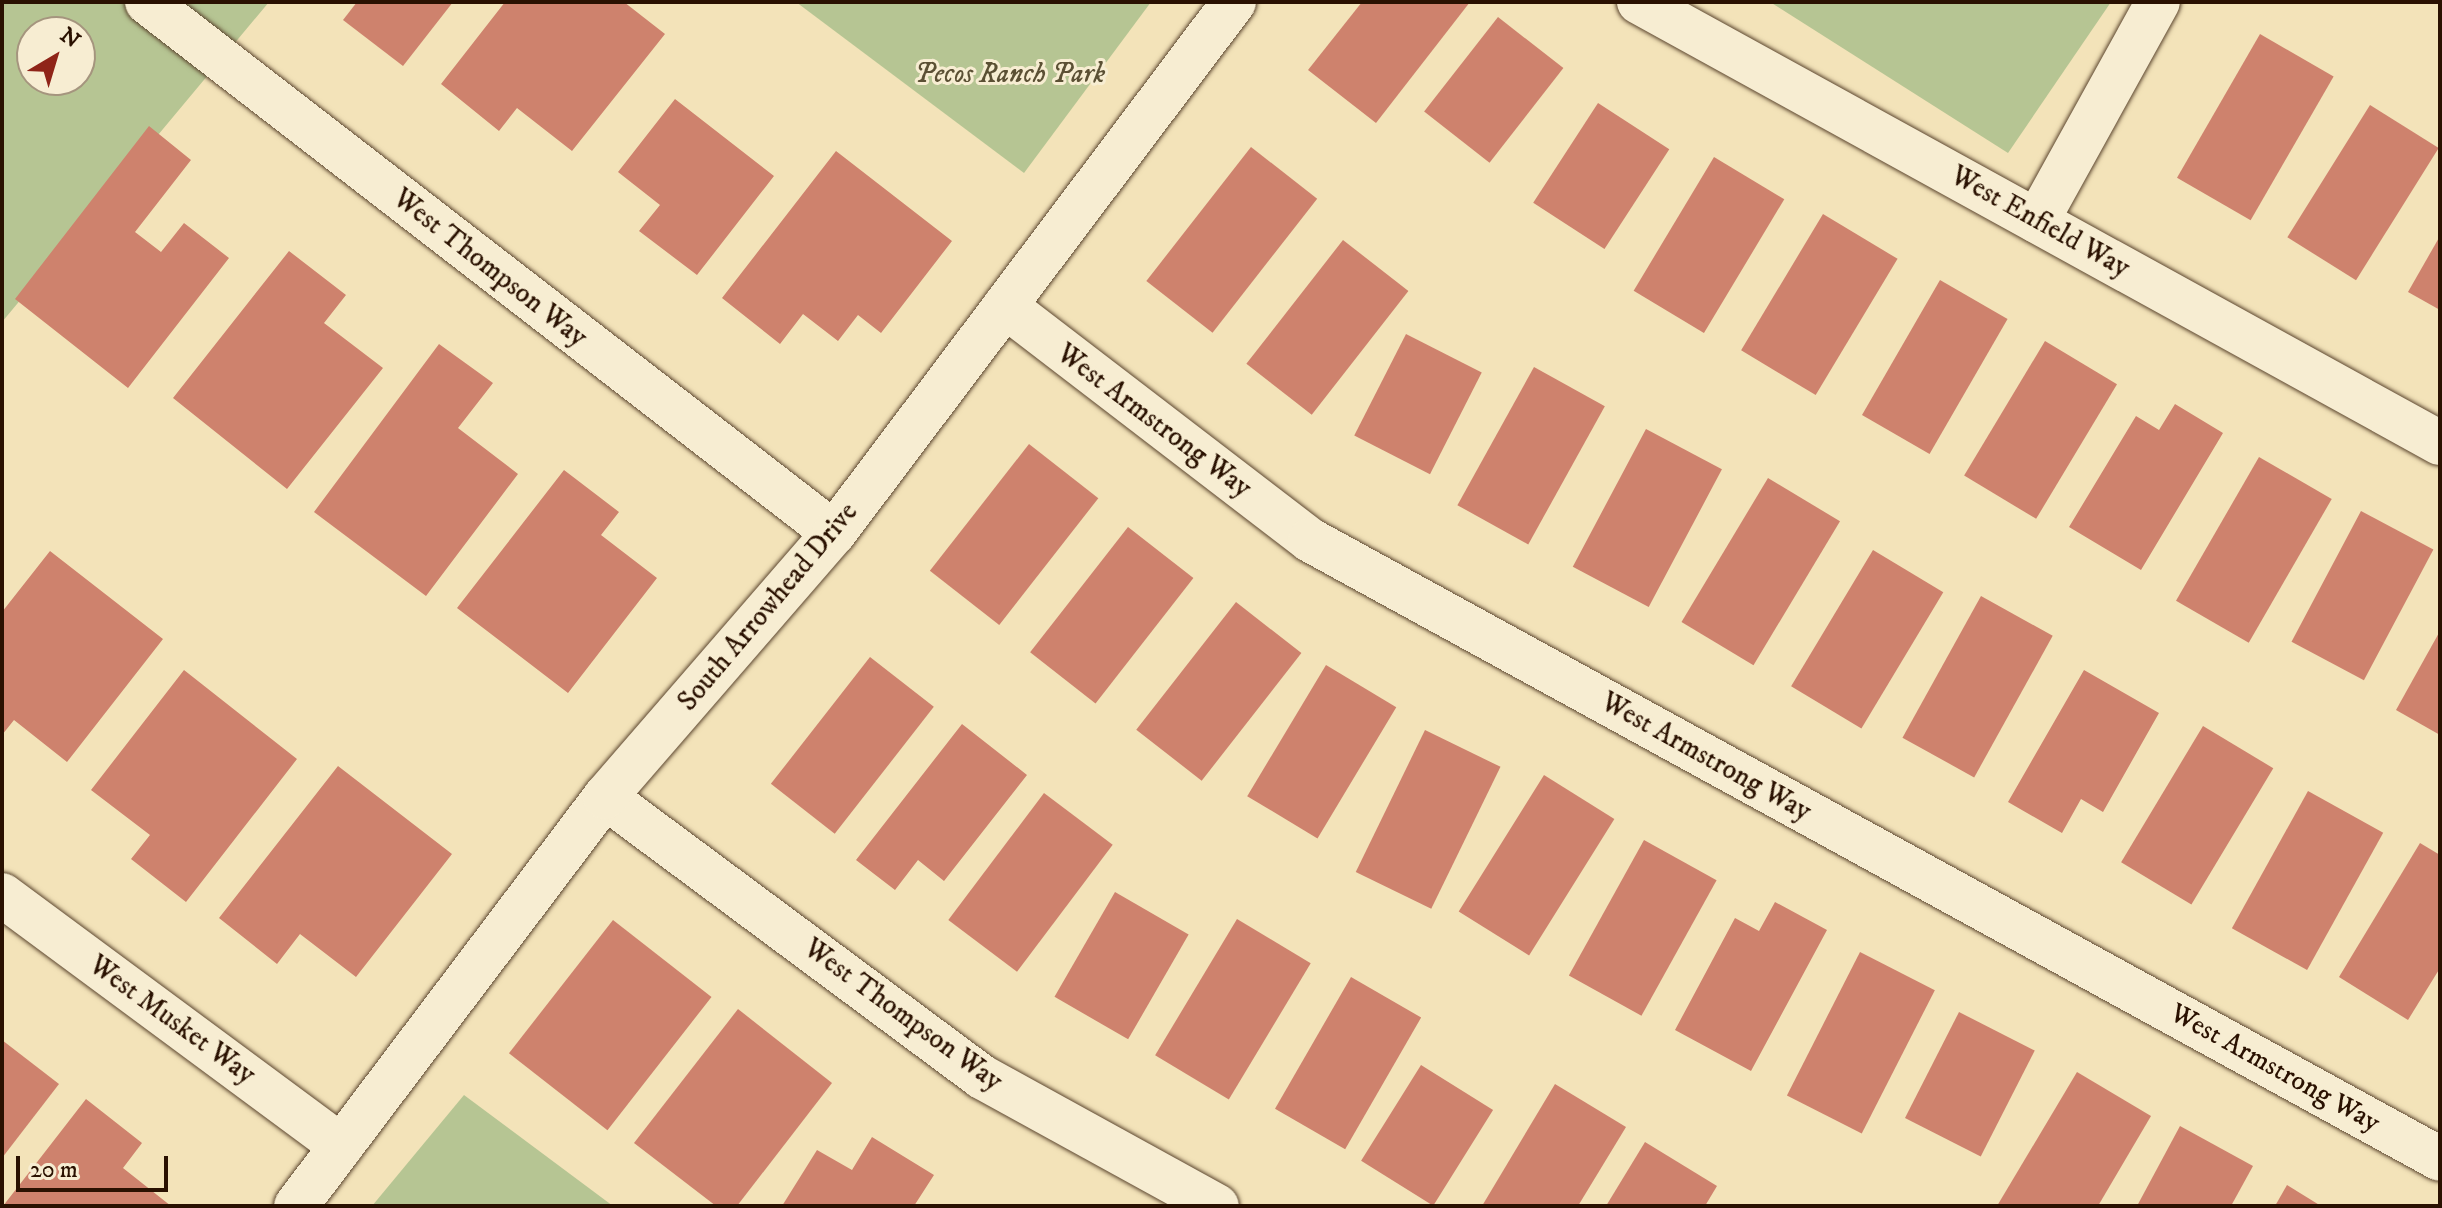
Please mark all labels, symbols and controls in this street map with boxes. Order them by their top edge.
north arrow [16,16,96,96]
text: N [54,22,85,54]
park label: Pecos Ranch Park [915,57,1105,91]
street label: West Enfield Way [1945,159,2135,285]
street label: West Thompson Way [386,182,594,354]
street label: West Armstrong Way [1050,337,1258,505]
street label: South Arrowhead Drive [671,496,865,718]
street label: West Armstrong Way [1595,685,1817,829]
street label: West Thompson Way [797,932,1009,1098]
street label: West Musket Way [82,948,262,1092]
street label: West Armstrong Way [2164,996,2386,1140]
scale bar [20,1140,172,1190]
text: 20 m [30,1155,78,1185]

